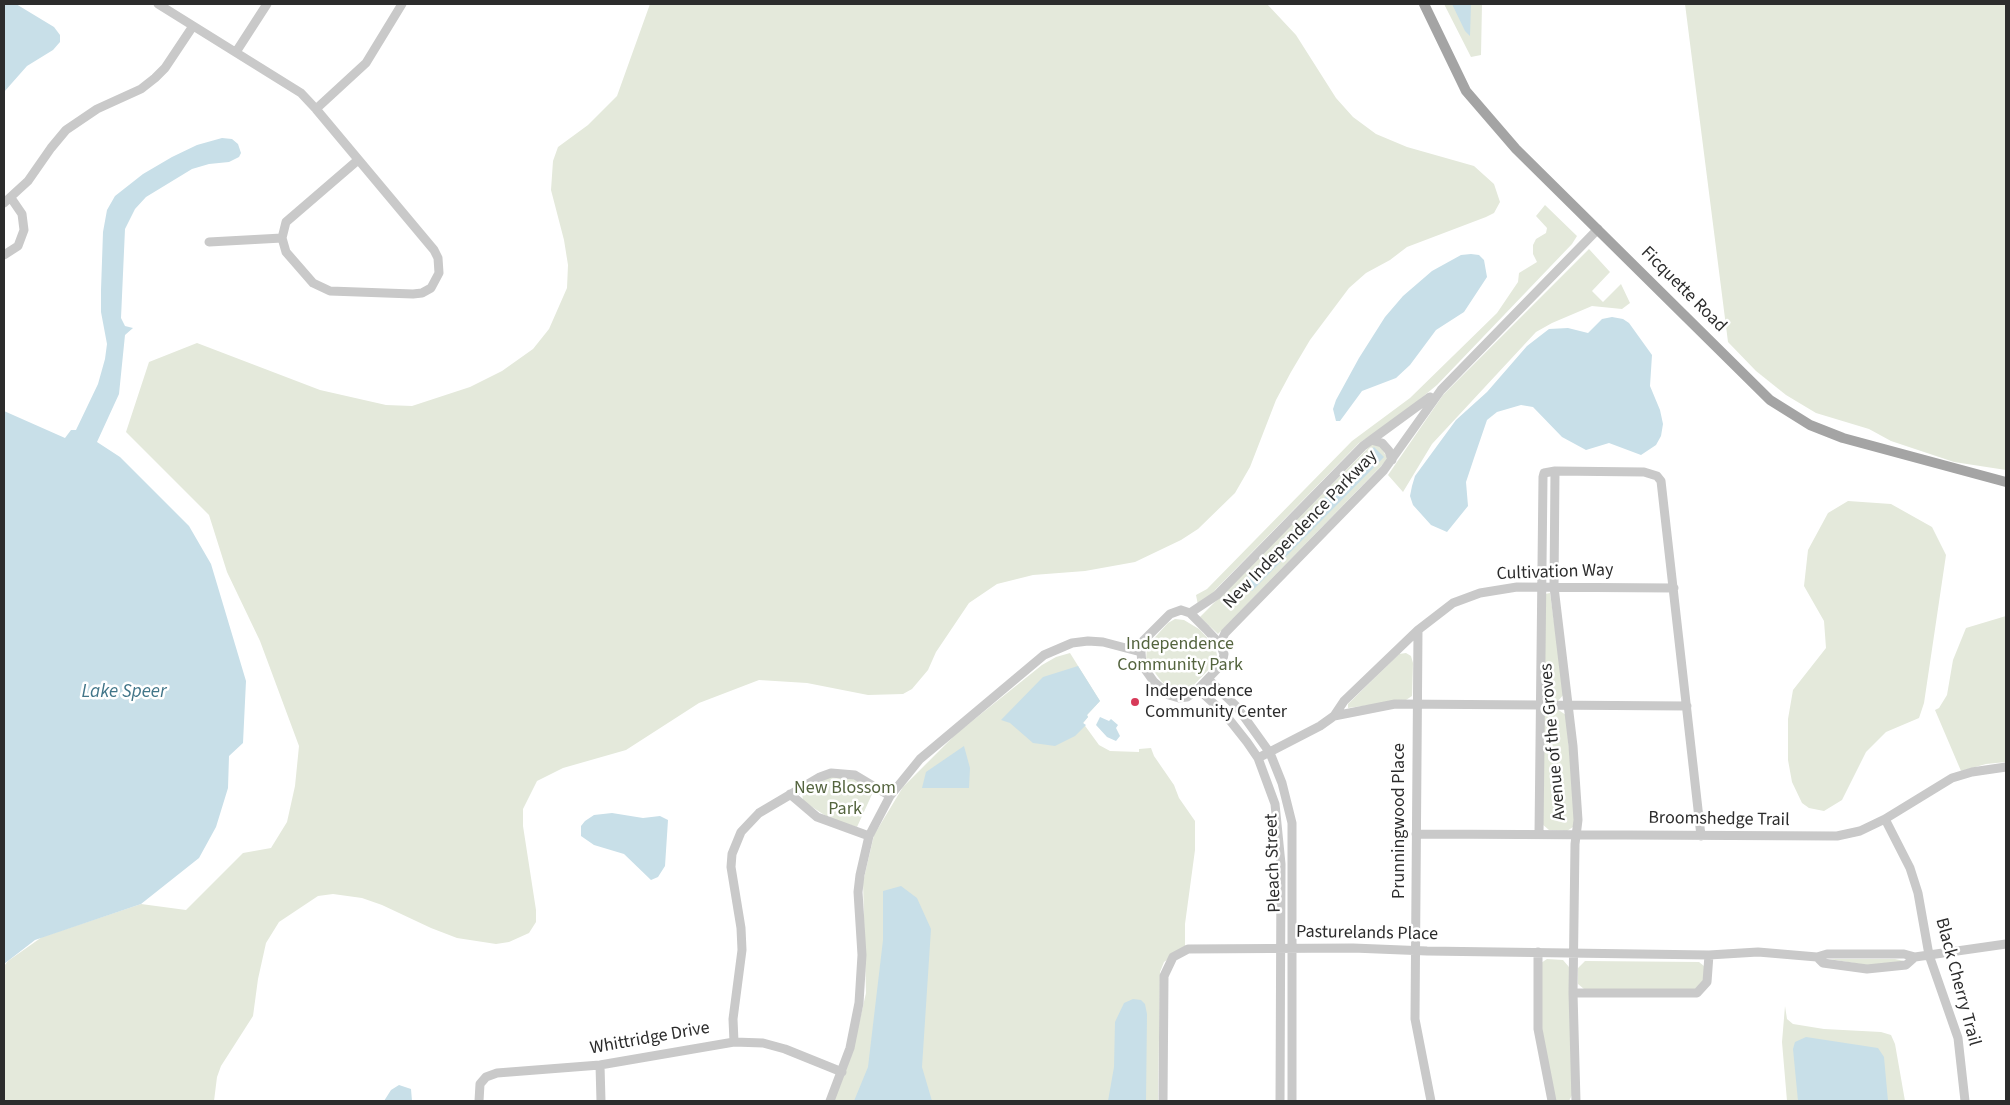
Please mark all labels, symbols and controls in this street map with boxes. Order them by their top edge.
street label: Ficquette Road [1636,243,1730,337]
street label: New Independence Parkway [1219,446,1383,614]
street label: Cultivation Way [1496,560,1614,586]
park label: Independence Community Park [1117,634,1243,676]
street label: Avenue of the Groves [1536,662,1572,822]
place label: Independence Community Center [1145,681,1287,724]
water label: Lake Speer [82,682,166,704]
marker: Independence Community Center [1129,696,1141,708]
street label: Prunningwood Place [1389,743,1411,899]
park label: New Blossom Park [794,778,896,821]
street label: Broomshedge Trail [1648,808,1790,832]
street label: Pleach Street [1261,813,1287,913]
street label: Black Cherry Trail [1930,916,1984,1048]
street label: Pasturelands Place [1296,922,1438,946]
street label: Whittridge Drive [588,1018,712,1060]

